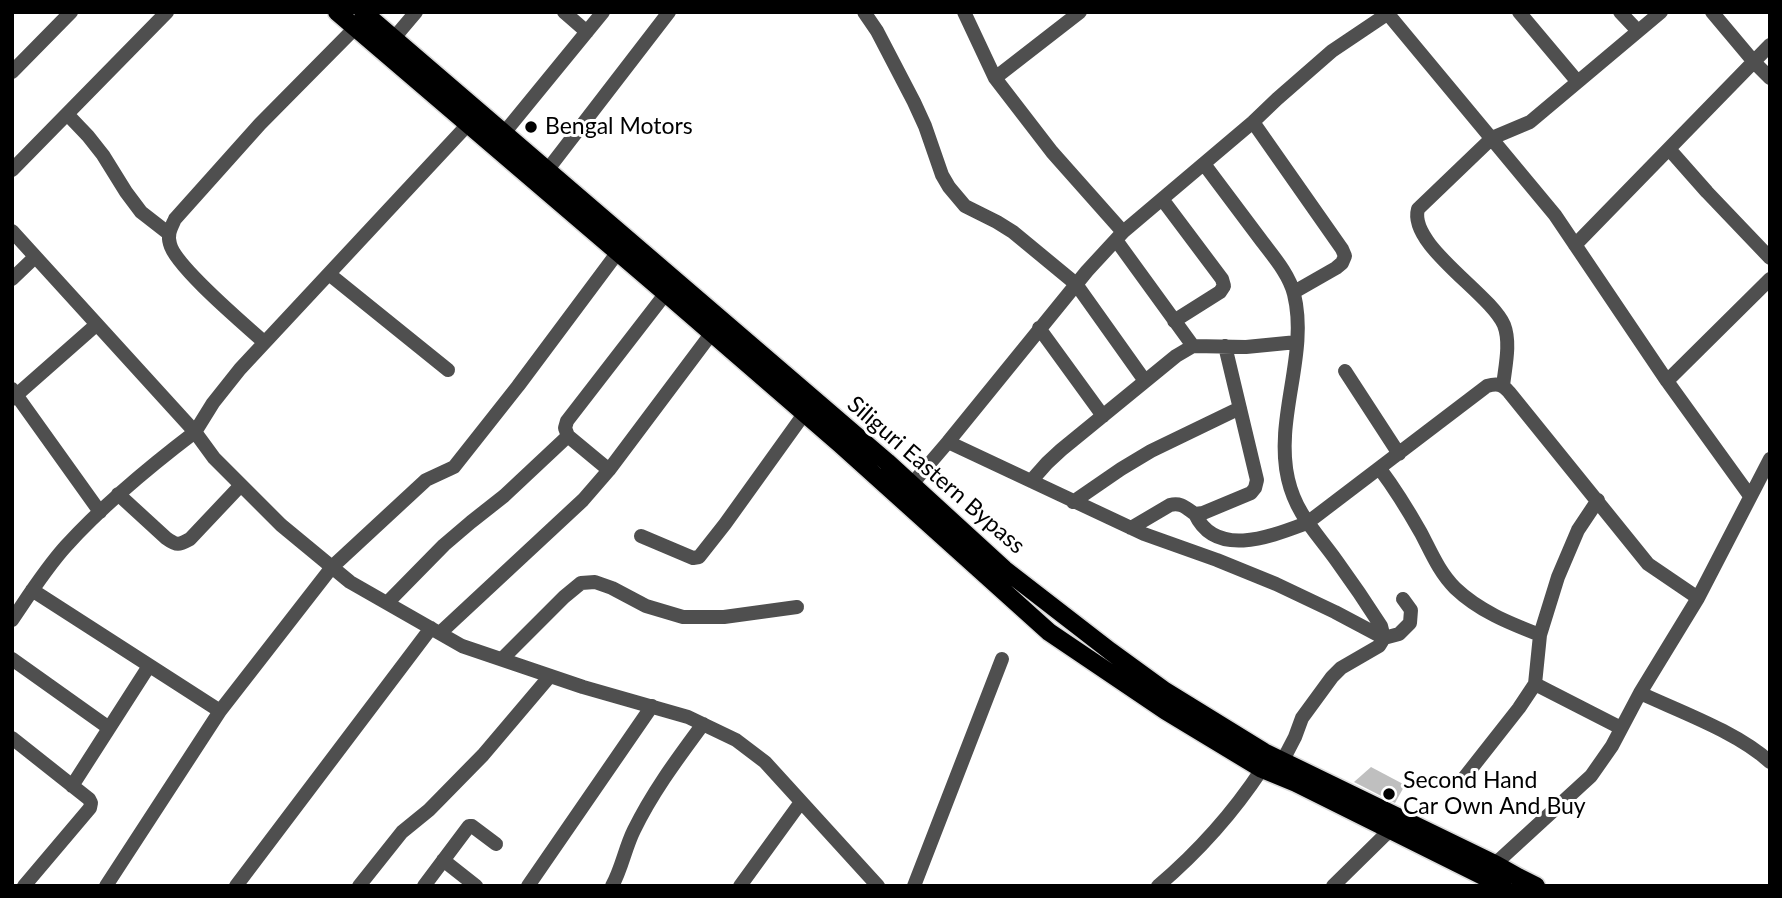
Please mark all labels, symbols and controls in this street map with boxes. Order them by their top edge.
place label: Bengal Motors [545,113,693,141]
marker: Bengal Motors [523,119,539,135]
street label: Siliguri Eastern Bypass [842,390,1030,560]
place label: Second Hand Car Own And Buy [1403,767,1586,821]
marker: Second Hand Car Own And Buy [1381,786,1397,802]

